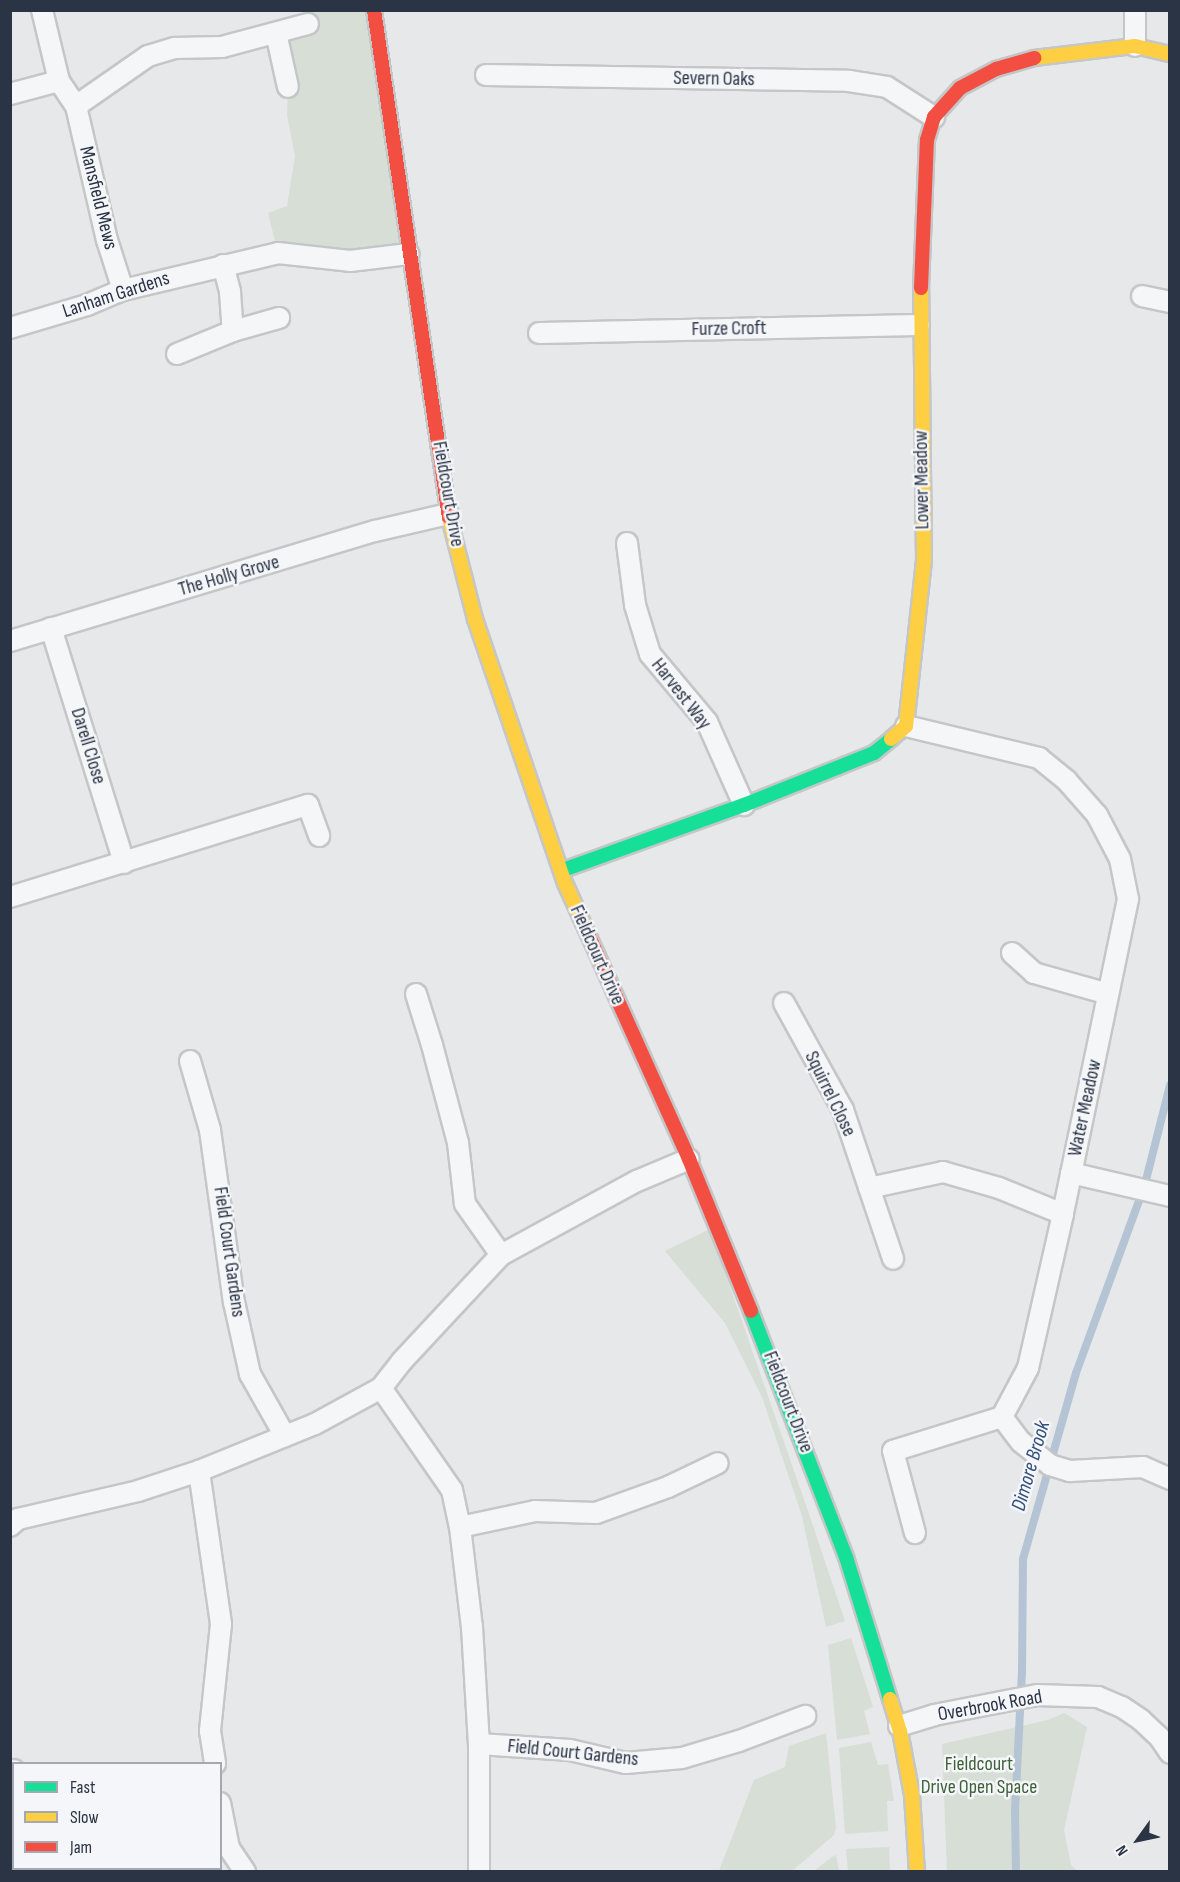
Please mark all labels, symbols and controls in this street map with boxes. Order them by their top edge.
street label: Severn Oaks [673,66,755,92]
street label: Mansfield Mews [74,144,122,252]
street label: Lanham Gardens [59,266,173,324]
street label: Furze Croft [691,316,767,342]
street label: Lower Meadow [909,430,935,530]
street label: Fieldcourt Drive [427,439,469,549]
street label: The Holly Grove [176,550,282,602]
street label: Harvest Way [646,654,716,734]
street label: Darell Close [65,705,111,787]
street label: Fieldcourt Drive [564,901,630,1009]
street label: Squirrel Close [799,1047,861,1141]
street label: Water Meadow [1063,1057,1107,1159]
street label: Field Court Gardens [208,1185,250,1319]
street label: Fieldcourt Drive [758,1348,818,1456]
water label: Dimore Brook [1006,1418,1056,1514]
street label: Overbrook Road [936,1685,1044,1727]
street label: Field Court Gardens [506,1734,640,1772]
park label: Fieldcourt Drive Open Space [921,1753,1037,1800]
legend [12,1762,222,1870]
text: Fast [70,1777,95,1798]
text: Slow [70,1807,99,1828]
north arrow [1108,1810,1168,1870]
text: Jam [70,1837,92,1858]
text: N [1112,1841,1133,1859]

